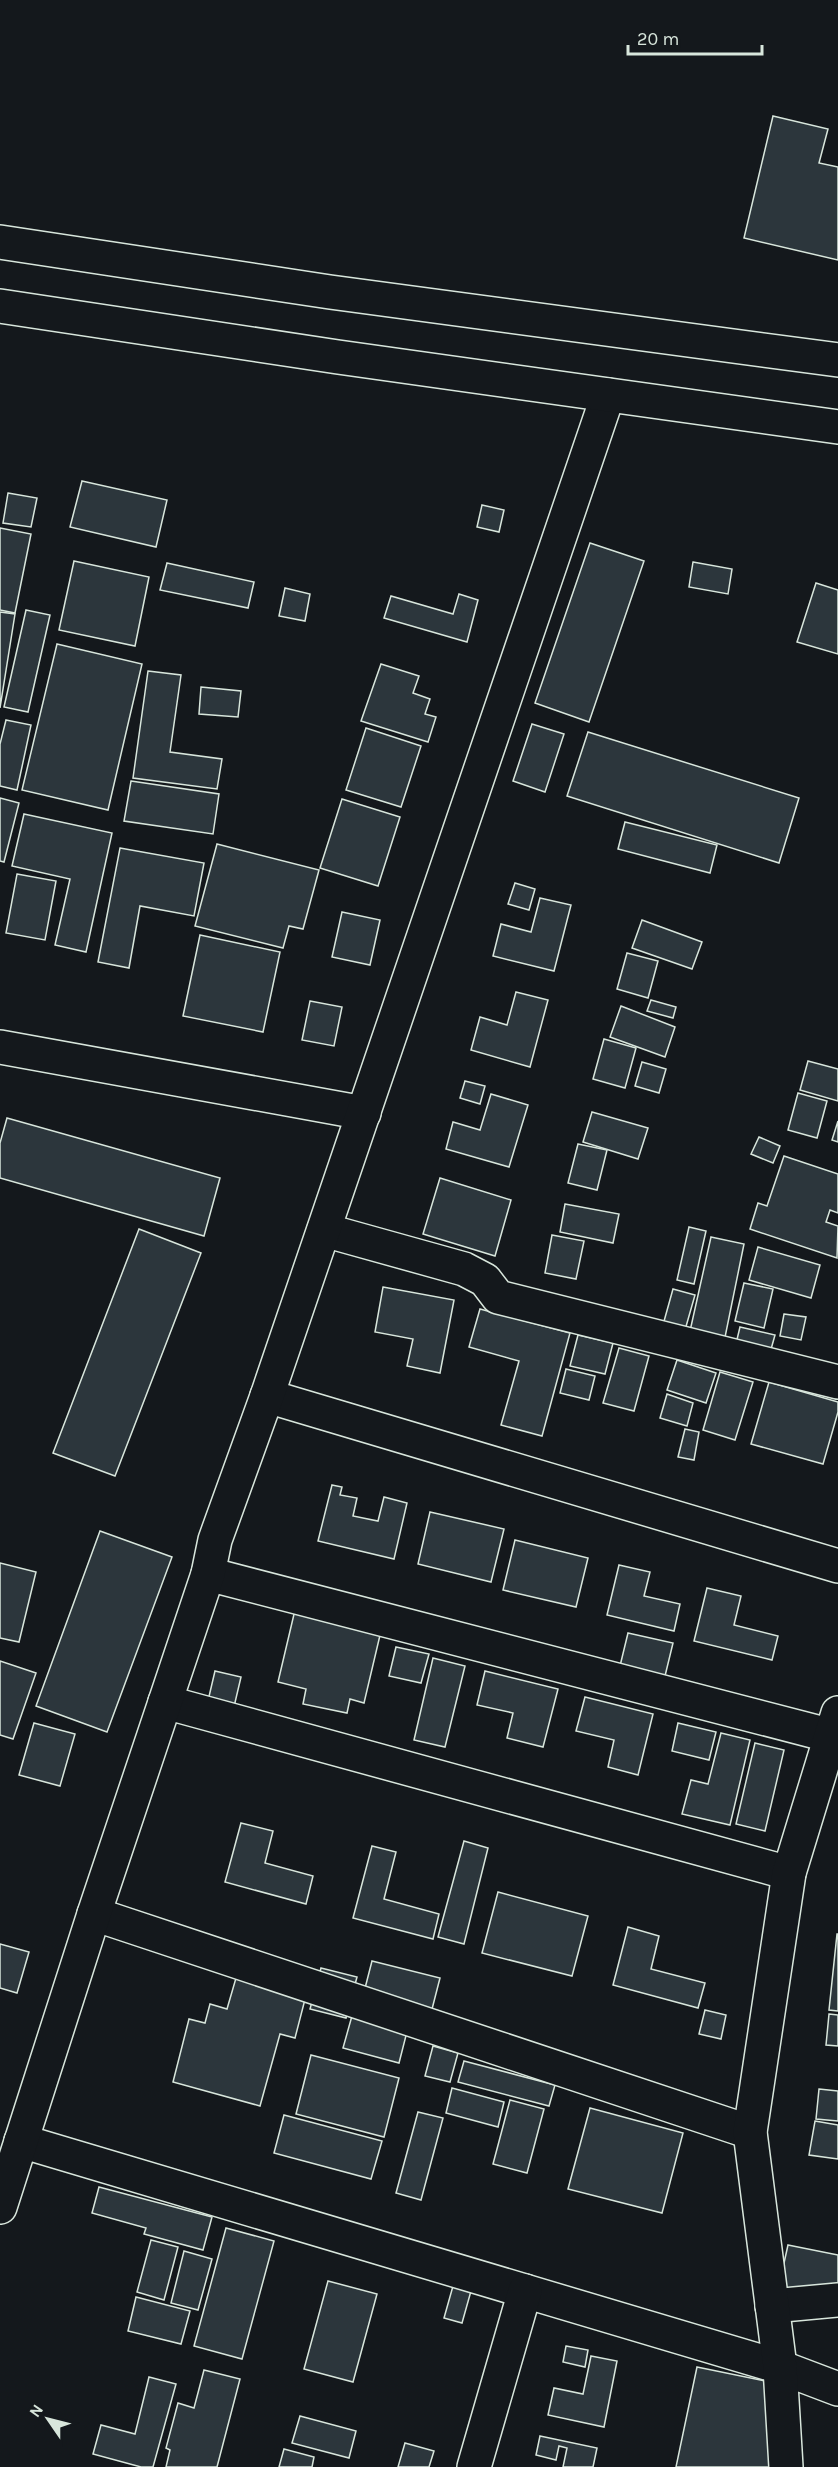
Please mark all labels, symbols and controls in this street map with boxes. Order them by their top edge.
scale bar [628,18,762,56]
text: 20 m [637,28,679,50]
north arrow [18,2389,78,2449]
text: N [25,2401,47,2421]

